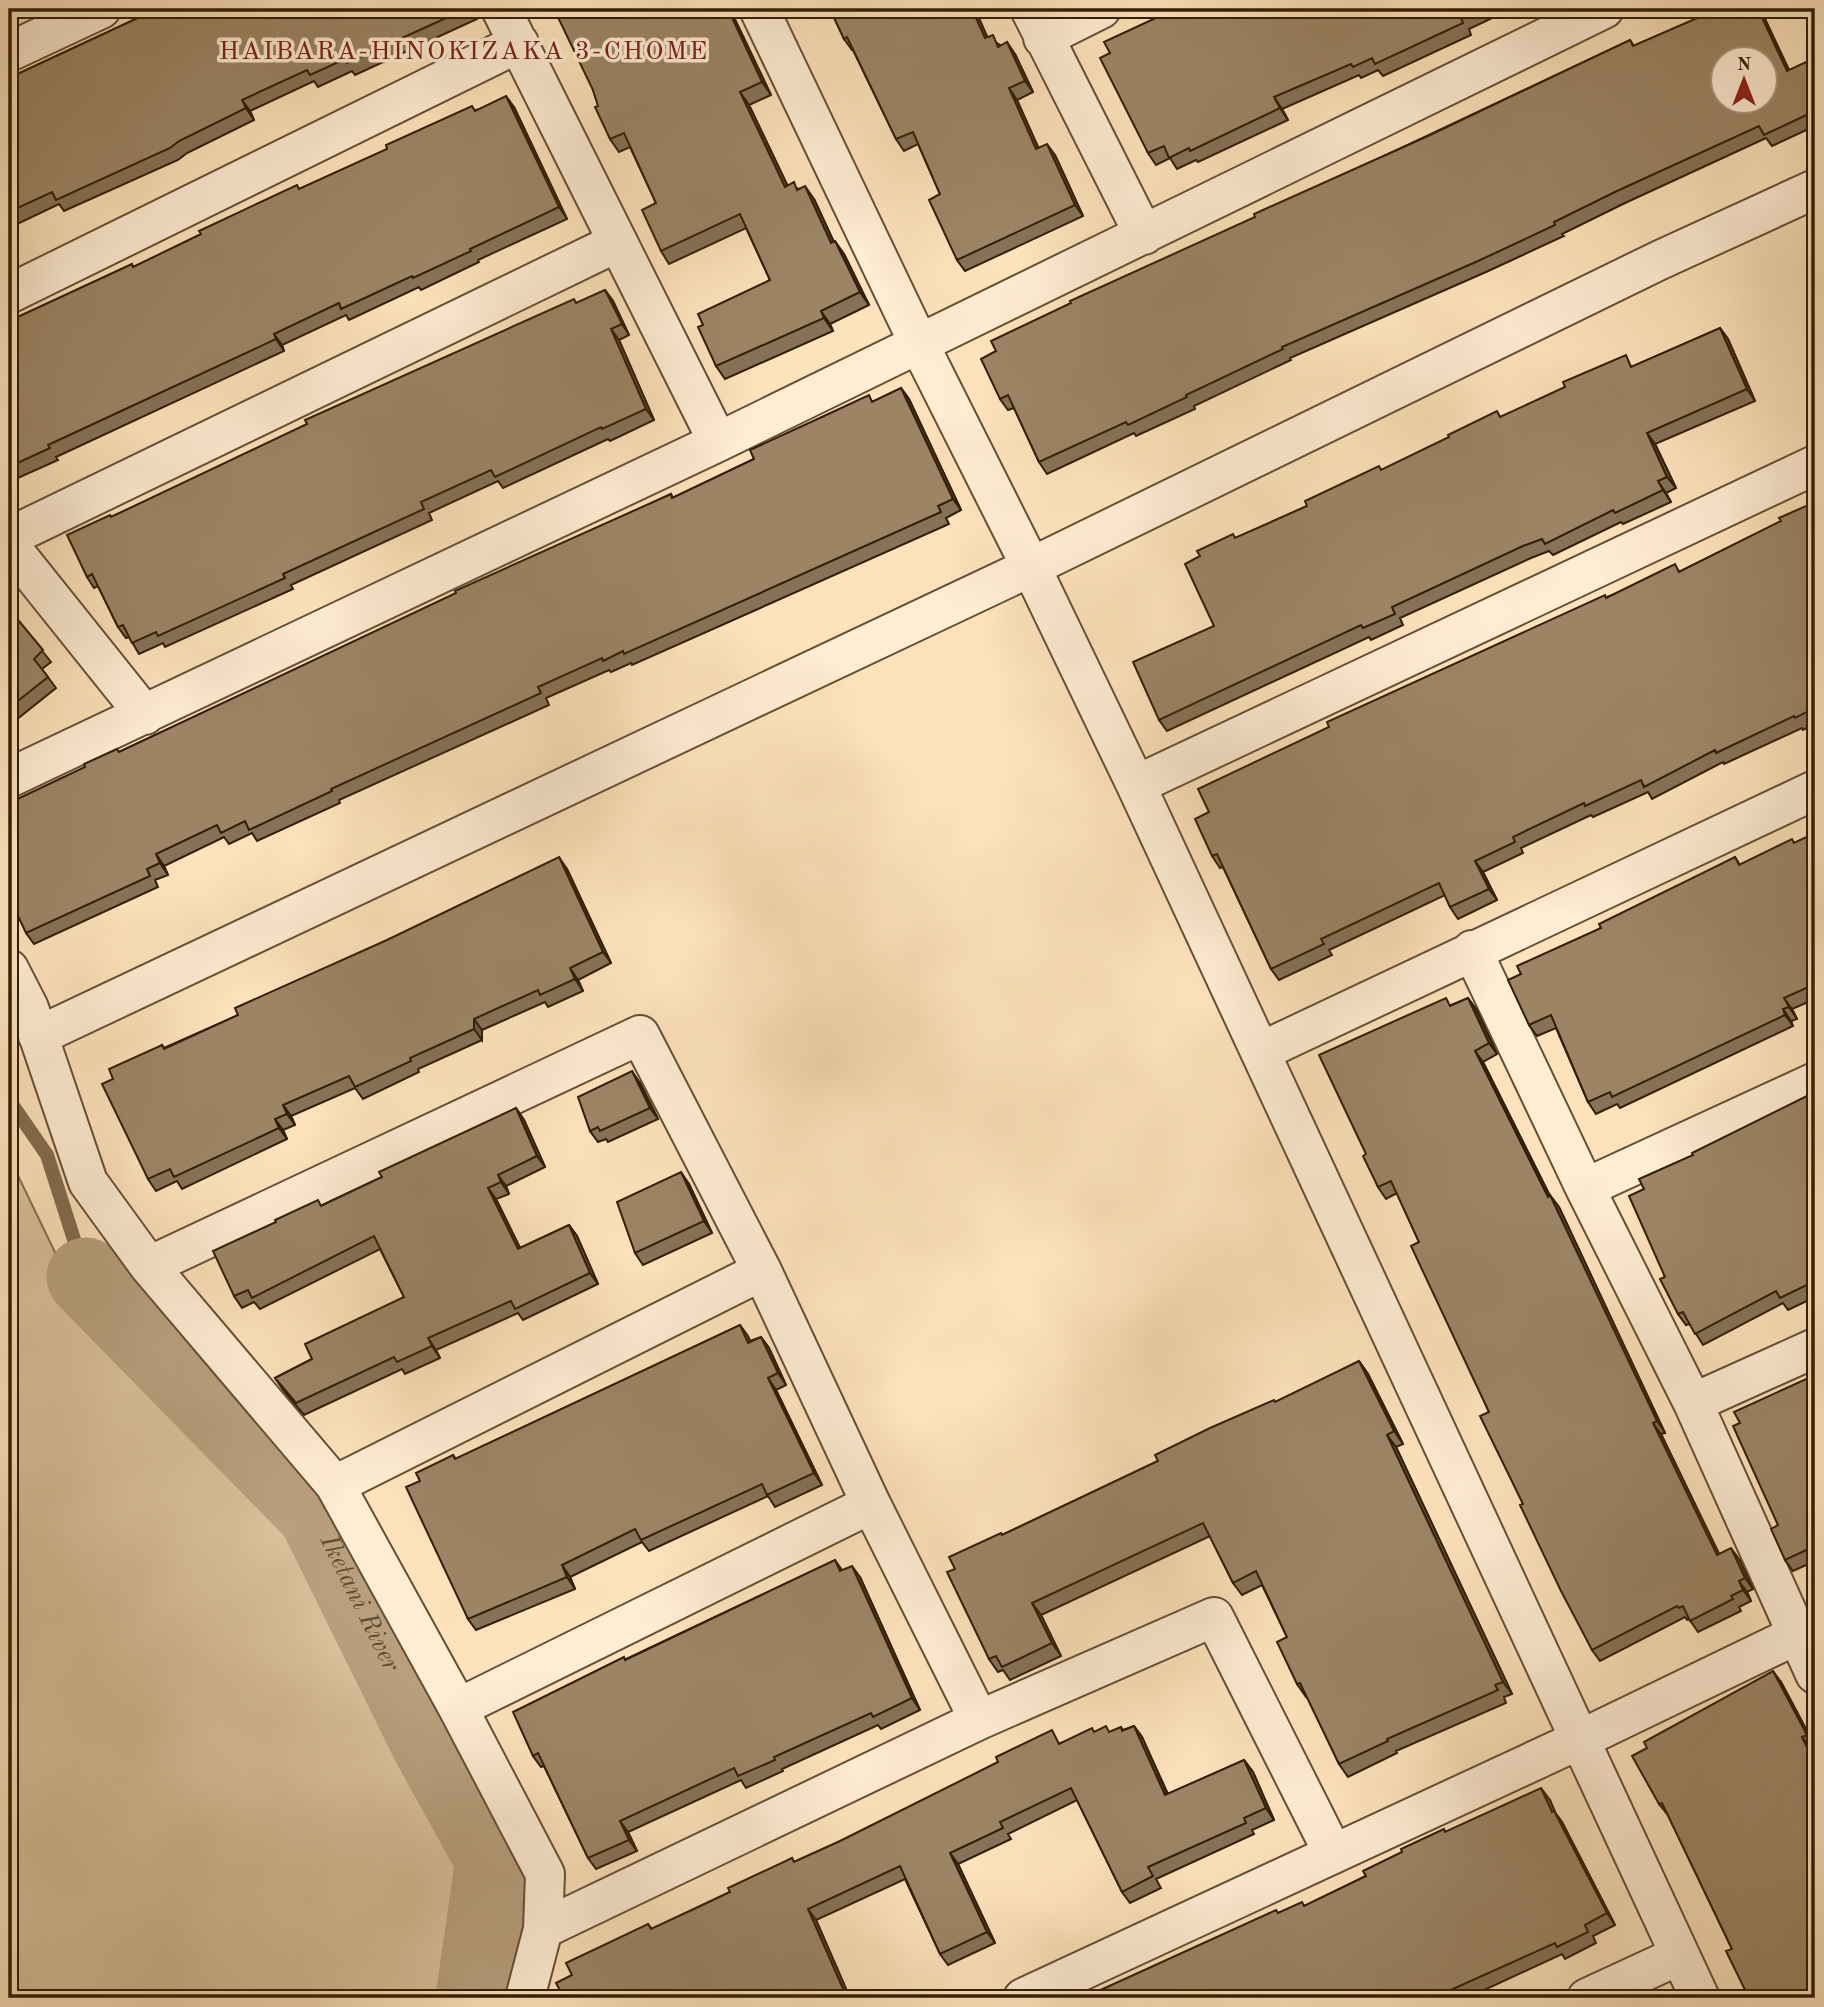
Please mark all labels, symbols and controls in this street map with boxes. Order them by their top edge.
district label: HAIBARA-HINOKIZAKA 3-CHOME [219,39,709,65]
north arrow [1708,46,1778,116]
text: N [1737,56,1752,75]
water label: Iketani River [314,1530,404,1676]

